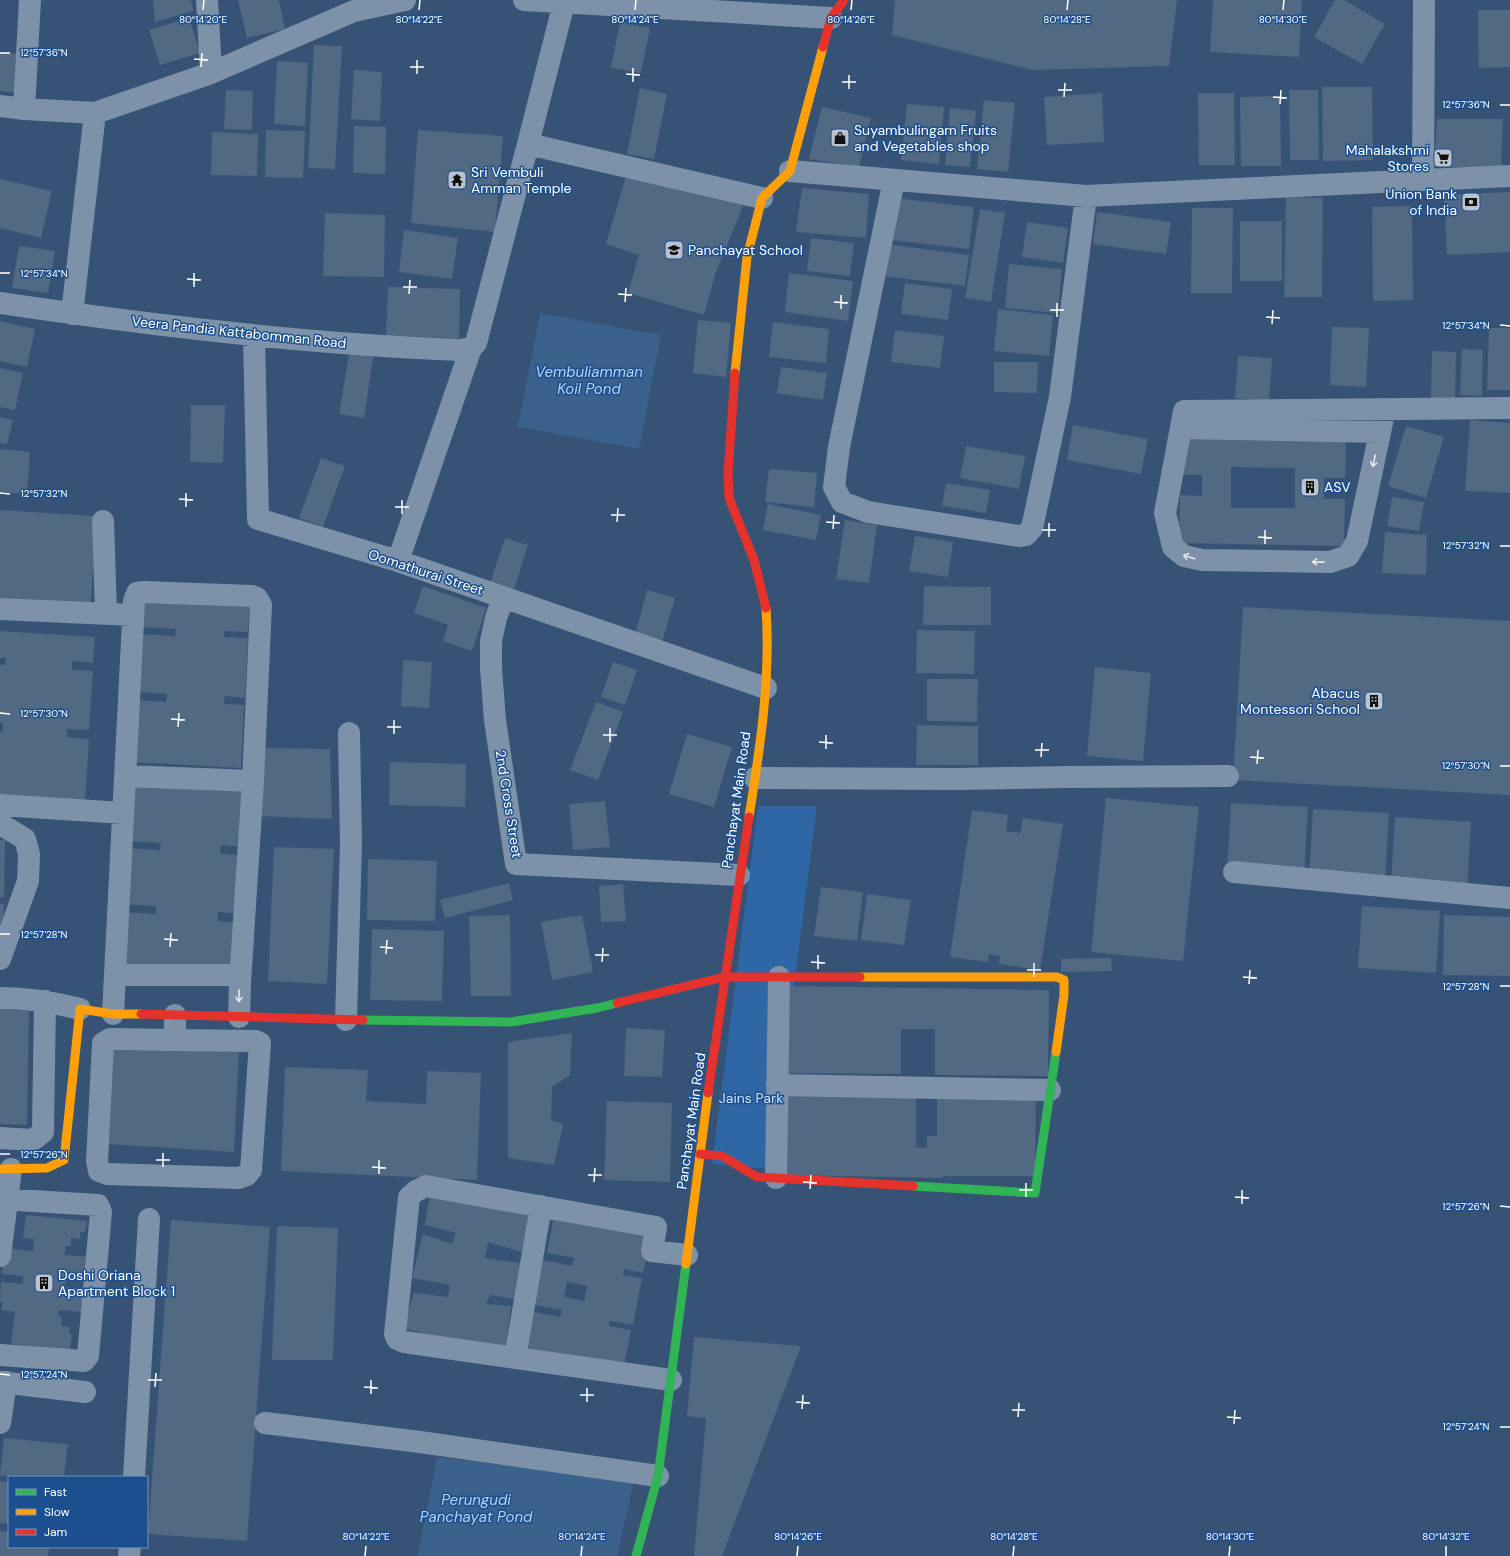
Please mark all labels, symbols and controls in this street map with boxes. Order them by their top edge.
text: 80°14'20"E [179,13,227,26]
text: 80°14'22"E [395,13,443,26]
text: 80°14'24"E [611,13,659,26]
text: 80°14'26"E [827,13,875,26]
text: 80°14'28"E [1043,13,1091,26]
text: 80°14'30"E [1259,13,1308,26]
text: 12°57'36"N [20,46,68,59]
text: 12°57'36"N [1442,98,1490,111]
place label: Suyambulingam Fruits and Vegetables shop [854,121,997,155]
shop icon: Suyambulingam Fruits and Vegetables shop [829,127,851,149]
place label: Mahalakshmi Stores [1346,141,1429,175]
supermarket icon: Mahalakshmi Stores [1432,147,1454,169]
place label: Sri Vembuli Amman Temple [471,163,572,197]
temple icon: Sri Vembuli Amman Temple [446,169,468,191]
place label: Union Bank of India [1385,185,1457,219]
bank icon: Union Bank of India [1460,191,1482,213]
school or university icon: Panchayat School [663,239,685,261]
place label: Panchayat School [688,241,803,259]
text: 12°57'34"N [20,267,68,280]
street label: Veera Pandia Kattabomman Road [131,312,347,352]
text: 12°57'34"N [1442,319,1490,332]
water label: Vembuliamman Koil Pond [535,362,643,399]
one-way arrow [1369,454,1377,467]
building icon: ASV [1299,476,1321,498]
place label: ASV [1324,478,1351,496]
text: 12°57'32"N [21,487,68,500]
text: 12°57'32"N [1443,539,1490,552]
street label: Oomathurai Street [366,545,486,599]
one-way arrow [1183,552,1195,560]
one-way arrow [1312,558,1325,566]
place label: Abacus Montessori School [1240,684,1360,718]
building icon: Abacus Montessori School [1363,690,1385,712]
text: 12°57'30"N [20,707,68,720]
street label: Panchayat Main Road [717,730,755,870]
street label: 2nd Cross Street [492,749,526,859]
text: 12°57'30"N [1442,759,1490,772]
text: 12°57'28"N [21,928,68,941]
text: 12°57'28"N [1443,980,1490,993]
one-way arrow [236,989,243,1002]
street label: Panchayat Main Road [672,1051,710,1191]
park label: Jains Park [719,1089,783,1107]
text: 12°57'26"N [20,1148,68,1161]
text: 12°57'26"N [1442,1200,1490,1213]
place label: Doshi Oriana Apartment Block 1 [58,1266,175,1300]
building icon: Doshi Oriana Apartment Block 1 [33,1272,55,1294]
text: 12°57'24"N [21,1368,68,1381]
text: 12°57'24"N [1443,1420,1490,1433]
legend [8,1476,148,1548]
text: Fast [44,1484,67,1500]
water label: Perungudi Panchayat Pond [420,1490,533,1527]
text: Slow [44,1504,70,1520]
text: Jam [44,1524,67,1540]
text: 80°14'22"E [342,1530,390,1543]
text: 80°14'24"E [558,1530,606,1543]
text: 80°14'26"E [774,1530,822,1543]
text: 80°14'28"E [990,1530,1038,1543]
text: 80°14'30"E [1206,1530,1255,1543]
text: 80°14'32"E [1422,1530,1470,1543]

